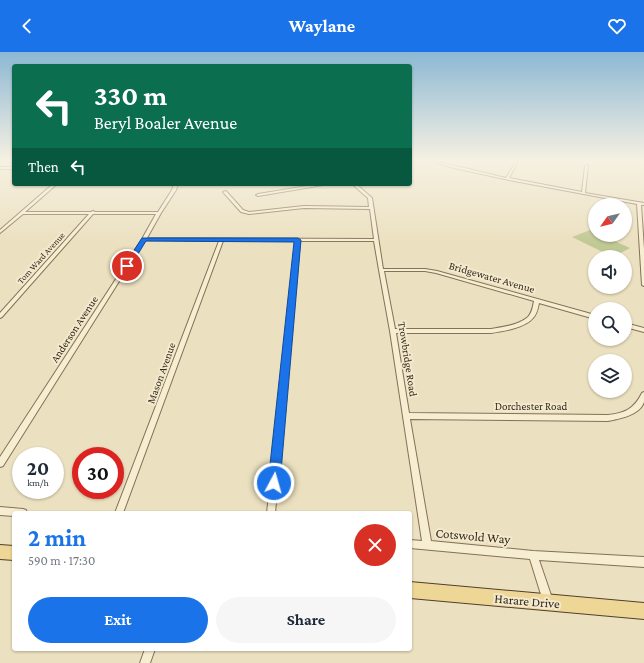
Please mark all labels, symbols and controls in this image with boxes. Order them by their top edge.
icon: back [16,15,38,37]
icon: heart [606,15,628,37]
text: Waylane [289,16,355,36]
icon: left [28,80,80,132]
text: 330 m [94,80,167,111]
text: Beryl Boaler Avenue [94,113,237,133]
icon: left [67,156,89,178]
text: Then [28,159,59,175]
north arrow [588,198,632,242]
map controls [588,198,632,398]
street label: Tom Ward Avenue [15,230,67,286]
pin [110,249,144,283]
button: sound [588,250,632,294]
icon: arrive [116,255,138,277]
street label: Bridgewater Avenue [448,259,536,296]
street label: Anderson Avenue [48,293,100,364]
button: search [588,302,632,346]
street label: Trowbridge Road [395,321,420,398]
street label: Mason Avenue [144,341,178,405]
button: layers [588,354,632,398]
street label: Dorchester Road [495,400,568,412]
speed limit sign: 30 [72,447,124,499]
text: 20 [27,457,49,479]
position arrow [253,462,295,504]
text: km/h [27,477,49,488]
text: 2 min [28,524,86,551]
button: close [354,524,396,566]
street label: Cotswold Way [435,525,512,547]
text: 590 m · 17:30 [28,553,95,568]
street label: Harare Drive [494,591,561,611]
button: Exit [28,597,208,643]
button: Share [216,597,396,643]

